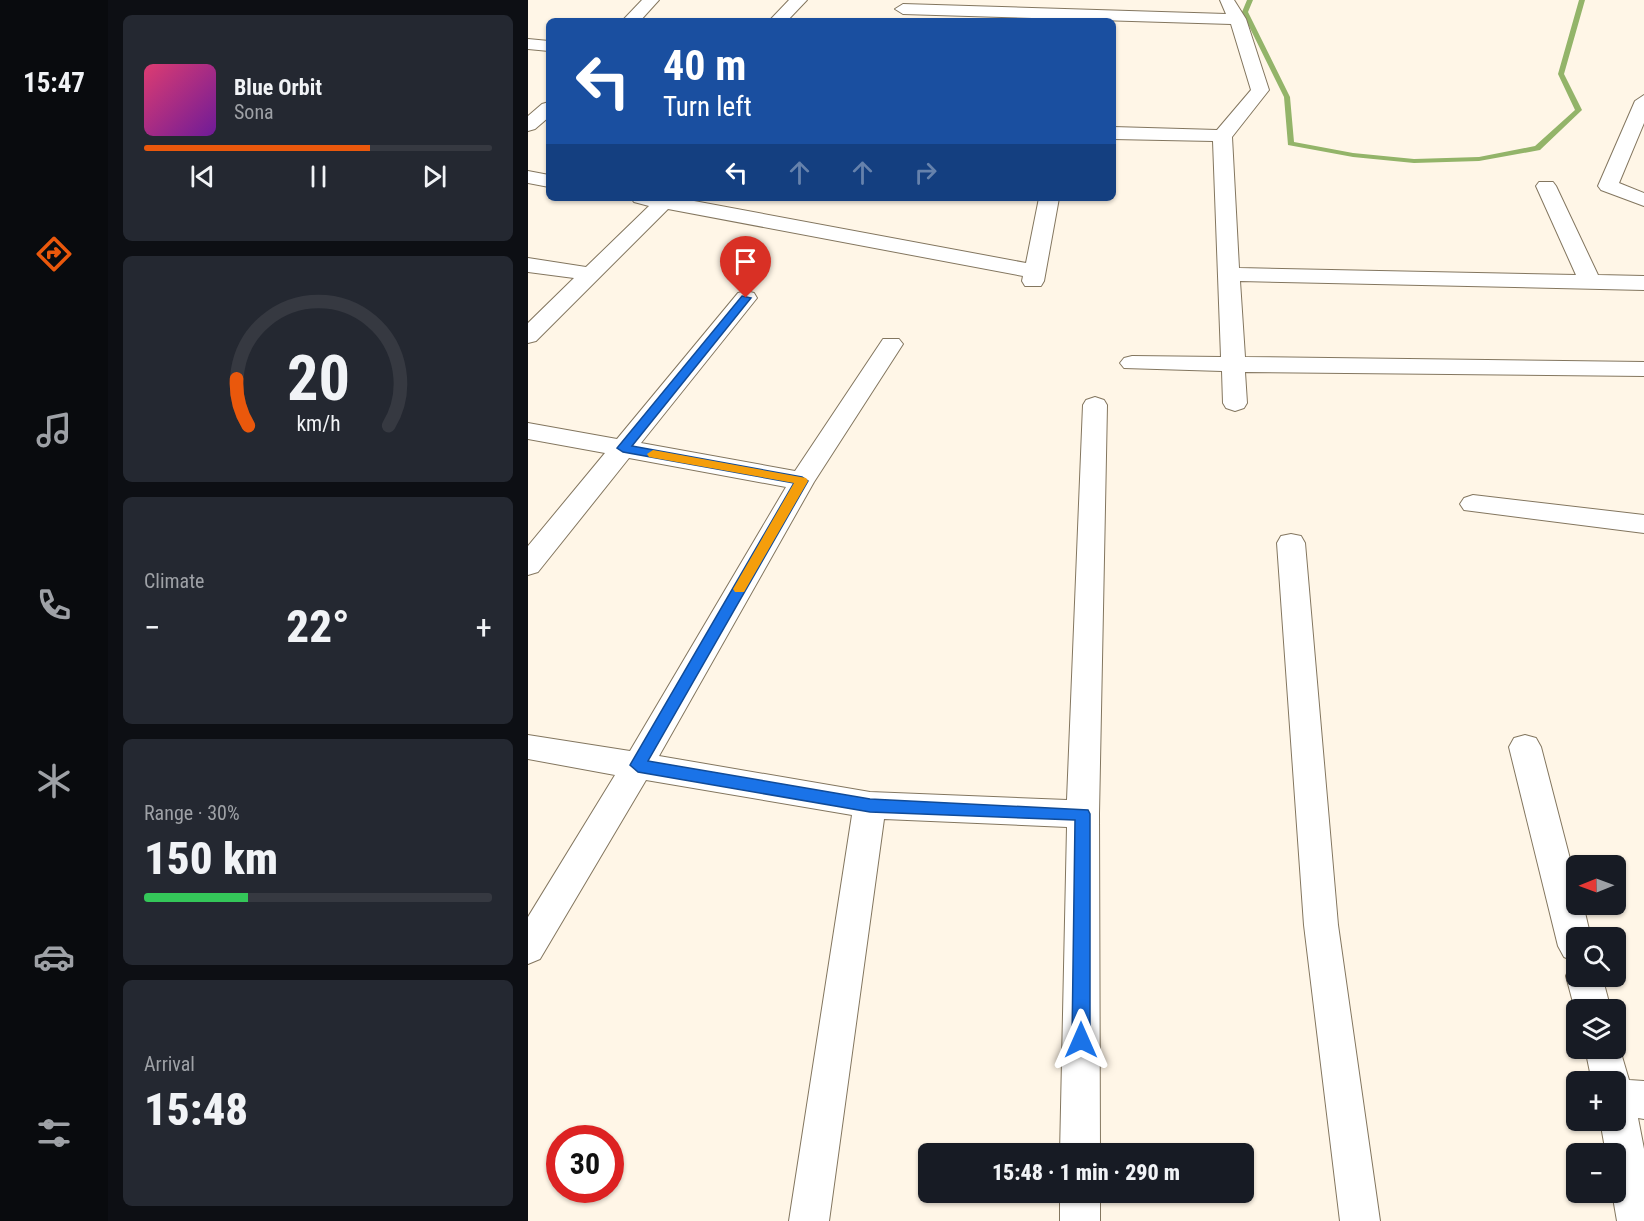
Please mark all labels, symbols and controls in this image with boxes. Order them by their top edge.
text: 40 m [663,41,746,90]
icon: left [564,42,642,120]
text: 15:47 [23,67,85,99]
text: Blue Orbit [234,75,322,100]
text: Turn left [663,91,752,123]
text: Sona [234,100,274,124]
icon: left [720,156,753,189]
icon: ahead [783,156,816,189]
icon: ahead [846,156,879,189]
icon: right [909,156,942,189]
icon: previous [186,160,219,193]
icon: pause [302,160,335,193]
icon: next [418,160,451,193]
icon: directions [33,233,75,275]
pin [720,236,771,298]
icon: arrive [729,245,762,278]
text: 20 [286,342,350,415]
icon: music [33,409,75,451]
text: km/h [296,412,340,437]
text: Climate [144,569,204,593]
icon: phone [33,584,75,626]
text: 22° [286,600,350,653]
text: − [144,608,161,647]
text: + [476,608,492,647]
icon: climate [33,760,75,802]
text: Range · 30% [144,801,240,825]
text: 150 km [144,832,278,885]
north arrow [1566,855,1626,915]
map controls [1566,855,1626,1203]
button: search [1566,927,1626,987]
icon: car [33,936,75,978]
button: layers [1566,999,1626,1059]
position arrow [1049,1008,1113,1072]
text: Arrival [144,1052,195,1076]
button: + [1566,1071,1626,1131]
text: 15:48 [144,1083,248,1136]
icon: filters [33,1112,75,1154]
speed limit sign: 30 [546,1125,624,1203]
button: − [1566,1143,1626,1203]
text: 15:48 · 1 min · 290 m [992,1160,1180,1185]

